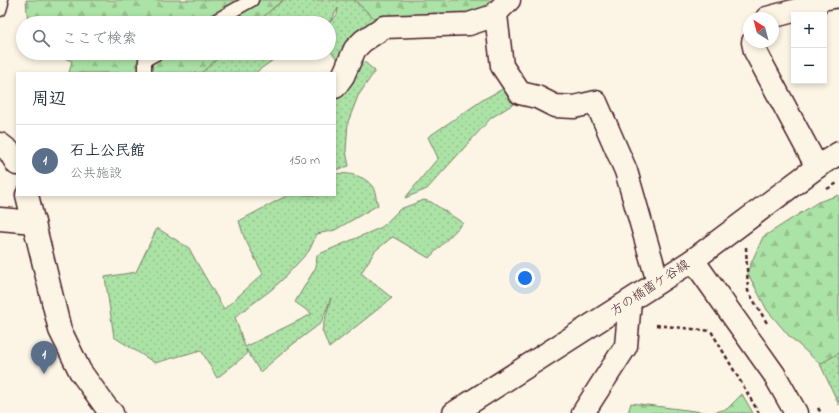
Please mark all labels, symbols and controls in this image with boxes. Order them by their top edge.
north arrow [743,12,779,48]
map controls [791,12,827,84]
button: + [791,12,827,48]
search box [16,16,336,60]
icon: search [30,27,52,49]
text: ここで検索 [62,28,137,50]
button: − [791,48,827,84]
text: 周辺 [32,87,66,112]
text: 石上公民館 [70,140,145,162]
text: 1 [43,151,47,170]
text: 150 m [289,151,320,170]
text: 公共施設 [70,164,122,183]
street label: 方の橋薗ケ谷線 [607,255,694,321]
your location [515,268,535,288]
pin: 1 [31,341,57,374]

